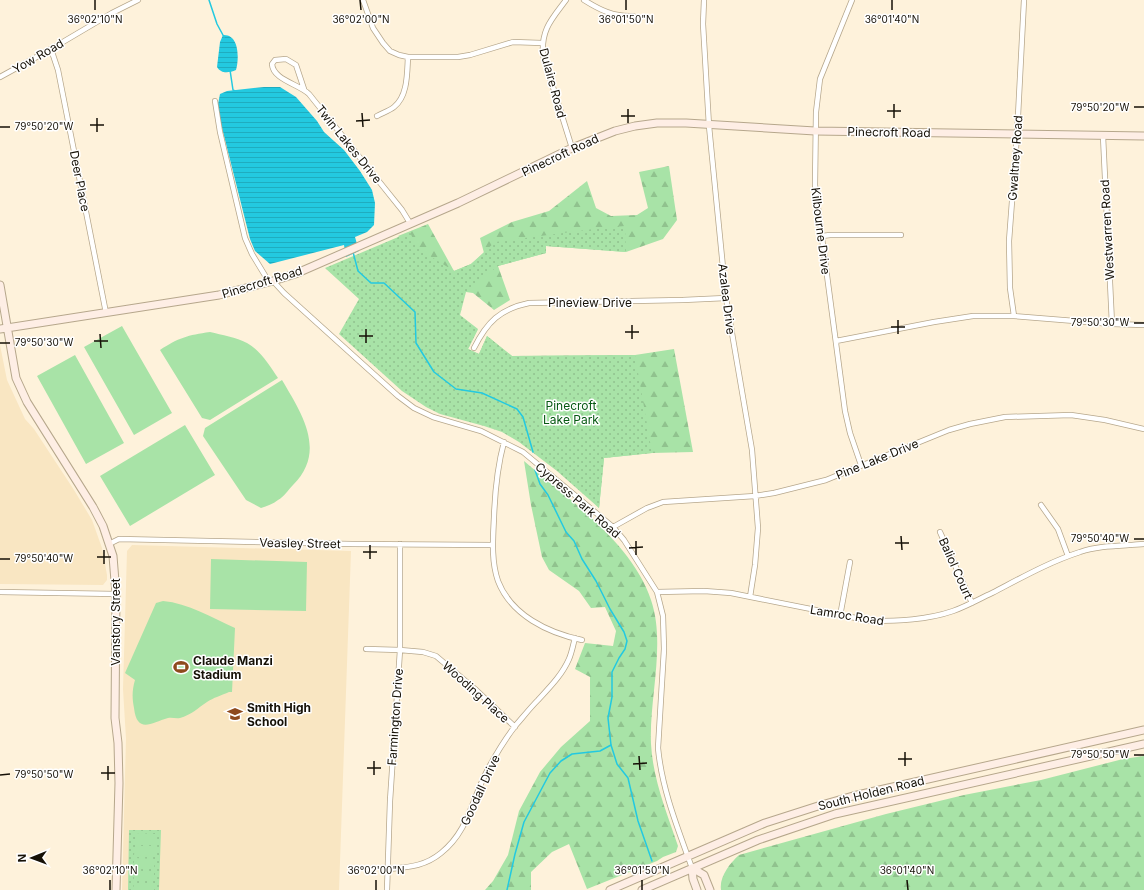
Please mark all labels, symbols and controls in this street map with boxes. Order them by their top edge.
text: 36°02'10"N [68,13,122,25]
text: 36°02'00"N [332,13,390,25]
text: 36°01'50"N [599,13,653,25]
text: 36°01'40"N [865,13,919,25]
street label: Yow Road [10,35,66,77]
street label: Dulaire Road [536,46,570,120]
text: 79°50'20"W [1071,101,1129,113]
street label: Twin Lakes Drive [313,102,385,186]
street label: Gwaltney Road [1005,115,1025,201]
text: 79°50'20"W [15,120,73,132]
street label: Pinecroft Road [847,124,931,140]
street label: Pinecroft Road [519,131,601,179]
street label: Deer Place [67,149,93,213]
street label: Westwarren Road [1097,179,1117,281]
street label: Kilbourne Drive [808,187,834,275]
street label: Pinecroft Road [220,263,304,301]
street label: Azalea Drive [715,263,739,335]
street label: Pineview Drive [548,295,632,310]
text: 79°50'30"W [1071,316,1129,328]
text: 79°50'30"W [15,336,73,348]
park label: Pinecroft Lake Park [543,398,599,427]
street label: Pine Lake Drive [833,436,921,482]
street label: Cypress Park Road [532,459,624,541]
text: 79°50'40"W [1071,532,1129,544]
street label: Veasley Street [259,535,341,551]
street label: Baliol Court [936,535,976,601]
text: 79°50'40"W [15,552,73,564]
street label: Vanstory Street [108,578,123,666]
street label: Lamroc Road [809,602,885,628]
place label: Claude Manzi Stadium [193,653,273,682]
sports icon: Claude Manzi Stadium [172,658,190,676]
street label: Wooding Place [439,658,513,726]
street label: Farmington Drive [384,668,406,766]
place label: Smith High School [247,700,311,729]
school or university icon: Smith High School [226,705,244,723]
text: 79°50'50"W [1071,748,1129,760]
street label: Goodall Drive [457,752,503,828]
text: 79°50'50"W [15,768,73,780]
street label: South Holden Road [816,773,926,813]
north arrow [12,838,52,878]
text: N [15,854,29,862]
text: 36°02'10"N [83,864,137,876]
text: 36°02'00"N [347,864,405,876]
text: 36°01'50"N [615,864,669,876]
text: 36°01'40"N [880,864,934,876]

